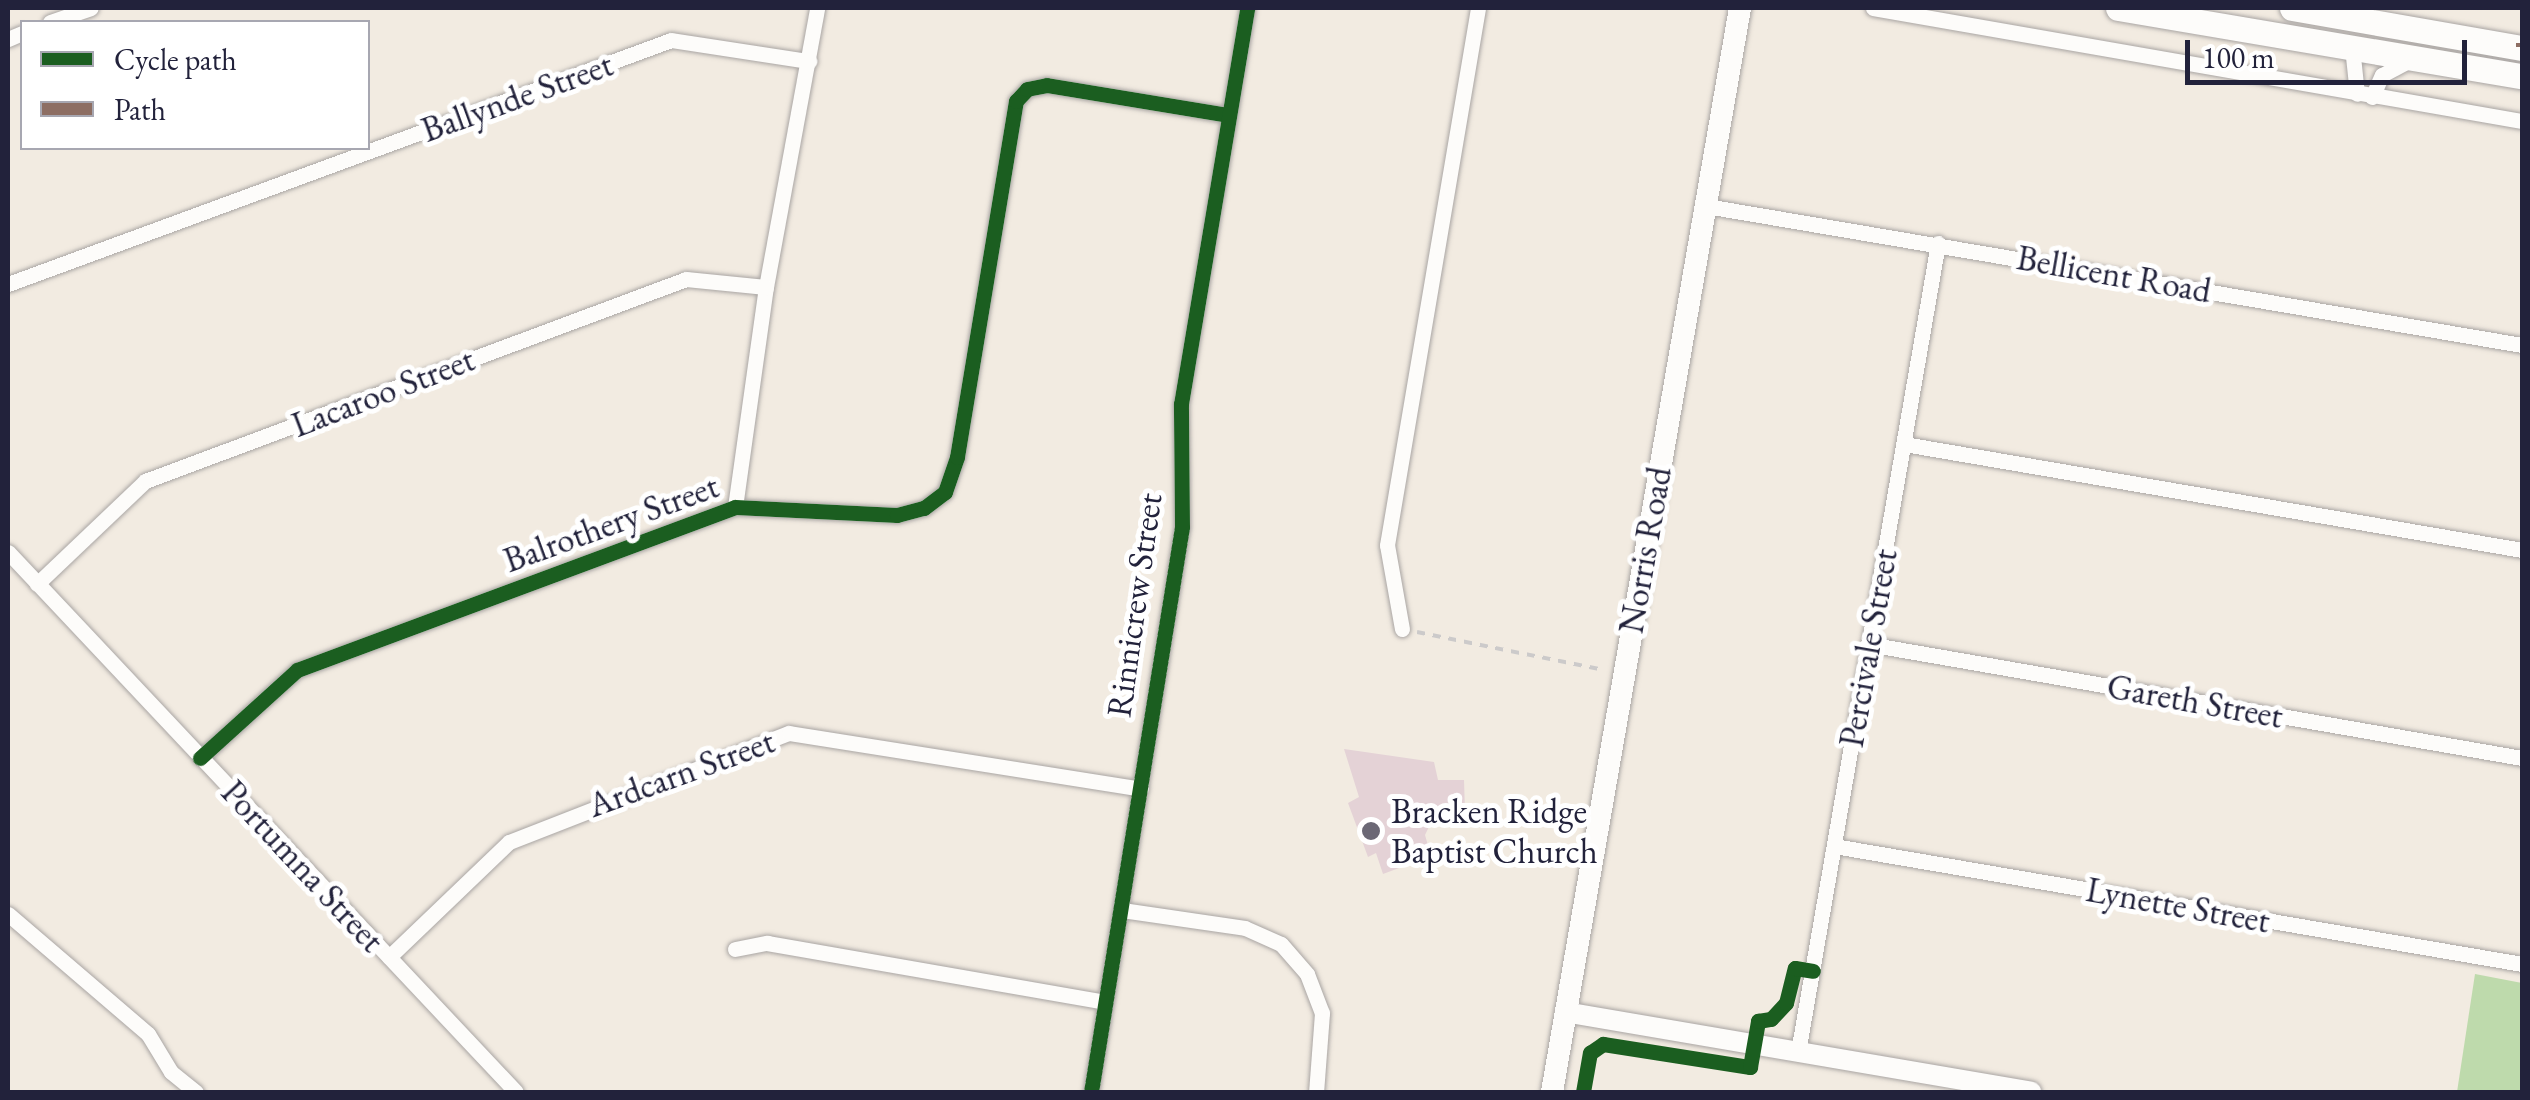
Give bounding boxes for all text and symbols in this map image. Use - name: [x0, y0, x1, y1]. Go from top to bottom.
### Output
- legend: [20, 20, 370, 150]
- scale bar: [2190, 20, 2472, 82]
- text: 100 m: [2202, 38, 2275, 77]
- text: Cycle path: [114, 40, 237, 79]
- street label: Ballynde Street: [416, 43, 618, 151]
- text: Path: [114, 90, 166, 129]
- street label: Bellicent Road: [2014, 236, 2214, 312]
- street label: Lacaroo Street: [286, 338, 480, 446]
- street label: Norris Road: [1610, 463, 1680, 637]
- street label: Balrothery Street: [498, 465, 724, 581]
- street label: Rinnicrew Street: [1097, 490, 1171, 720]
- street label: Percivale Street: [1830, 546, 1906, 750]
- street label: Gareth Street: [2104, 665, 2286, 737]
- street label: Ardcarn Street: [582, 720, 780, 826]
- street label: Portumna Street: [213, 771, 393, 961]
- place label: Bracken Ridge Baptist Church: [1391, 790, 1598, 872]
- marker: Bracken Ridge Baptist Church: [1360, 820, 1382, 842]
- street label: Lynette Street: [2083, 868, 2273, 942]

